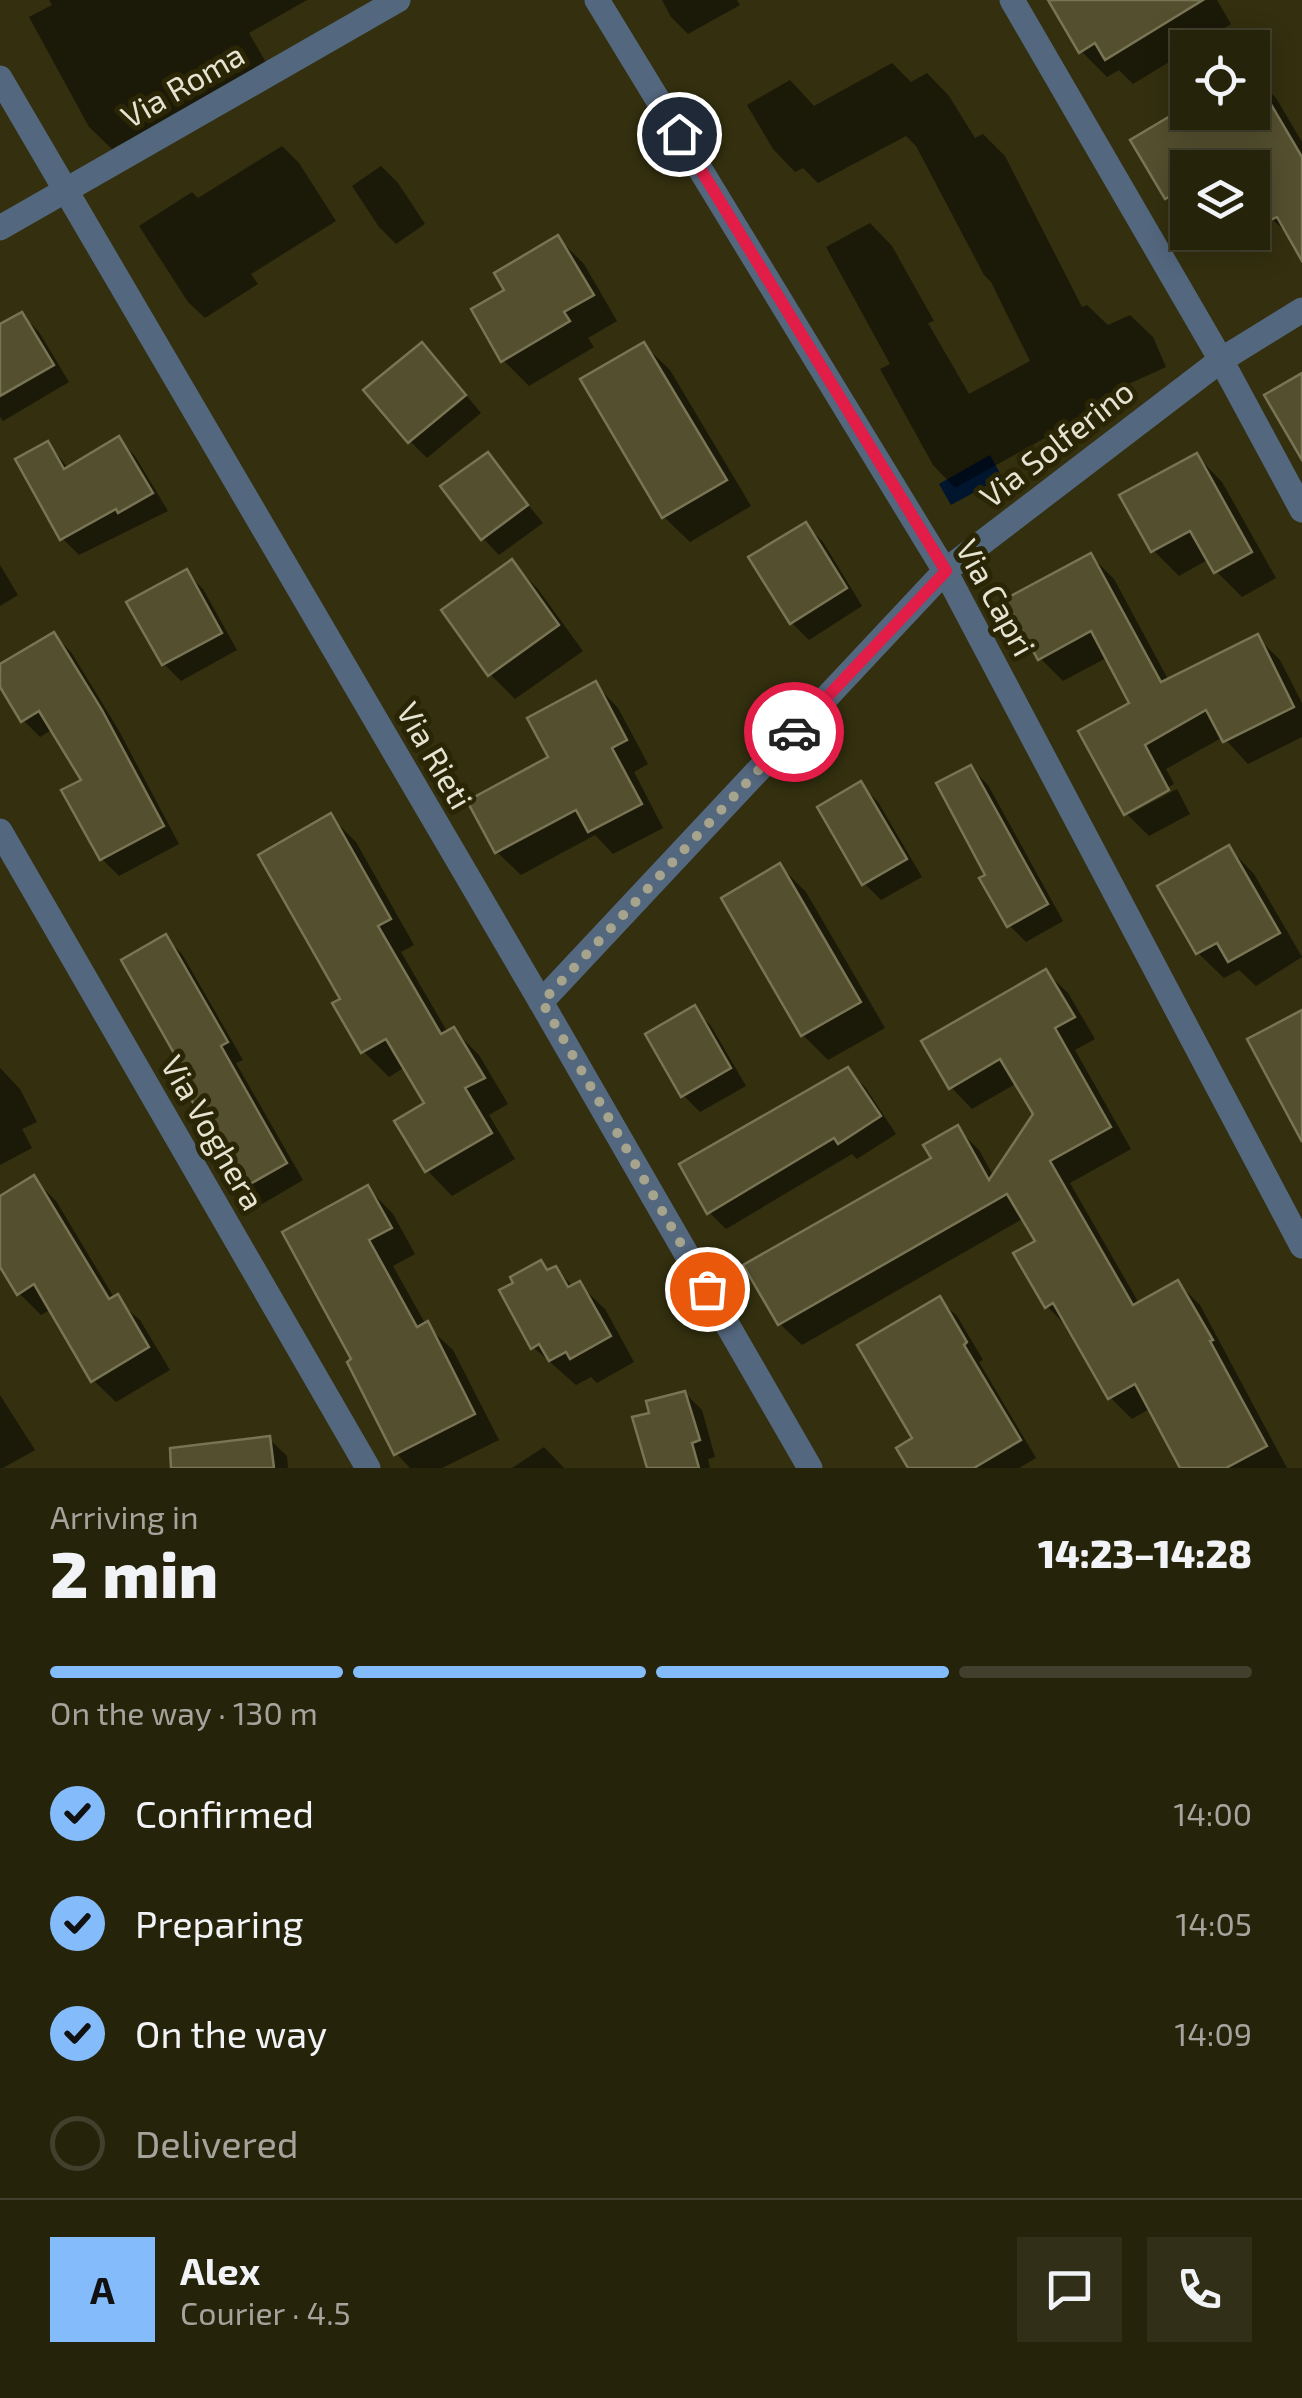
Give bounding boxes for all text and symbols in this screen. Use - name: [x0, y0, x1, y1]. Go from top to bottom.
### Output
- map controls: [1170, 30, 1270, 250]
- button: locate: [1170, 30, 1270, 130]
- street label: Via Roma: [114, 34, 250, 135]
- pin: [637, 92, 722, 177]
- icon: home: [652, 107, 707, 162]
- button: layers: [1170, 150, 1270, 250]
- street label: Via Solferino: [971, 371, 1140, 514]
- street label: Via Capri: [949, 532, 1044, 662]
- courier: [744, 682, 844, 782]
- street label: Via Rieti: [390, 695, 481, 815]
- icon: car: [767, 705, 822, 760]
- street label: Via Voghera: [154, 1048, 273, 1216]
- pin: [665, 1247, 750, 1332]
- icon: bag: [680, 1262, 735, 1317]
- text: Arriving in: [50, 1497, 199, 1535]
- text: 14:23–14:28: [1038, 1530, 1252, 1576]
- text: 2 min: [50, 1533, 218, 1611]
- text: On the way · 130 m: [50, 1693, 318, 1731]
- icon: check: [50, 1786, 105, 1841]
- text: Confirmed: [135, 1790, 314, 1836]
- text: 14:00: [1173, 1794, 1252, 1832]
- icon: check: [50, 1896, 105, 1951]
- text: Preparing: [135, 1900, 303, 1946]
- text: 14:05: [1176, 1904, 1252, 1942]
- icon: check: [50, 2006, 105, 2061]
- text: On the way: [135, 2010, 327, 2056]
- text: 14:09: [1174, 2014, 1252, 2052]
- text: Delivered: [135, 2120, 299, 2166]
- button: chat: [1017, 2237, 1122, 2342]
- button: phone: [1147, 2237, 1252, 2342]
- text: Alex: [180, 2247, 260, 2293]
- text: A: [90, 2266, 115, 2312]
- text: Courier · 4.5: [180, 2293, 351, 2331]

